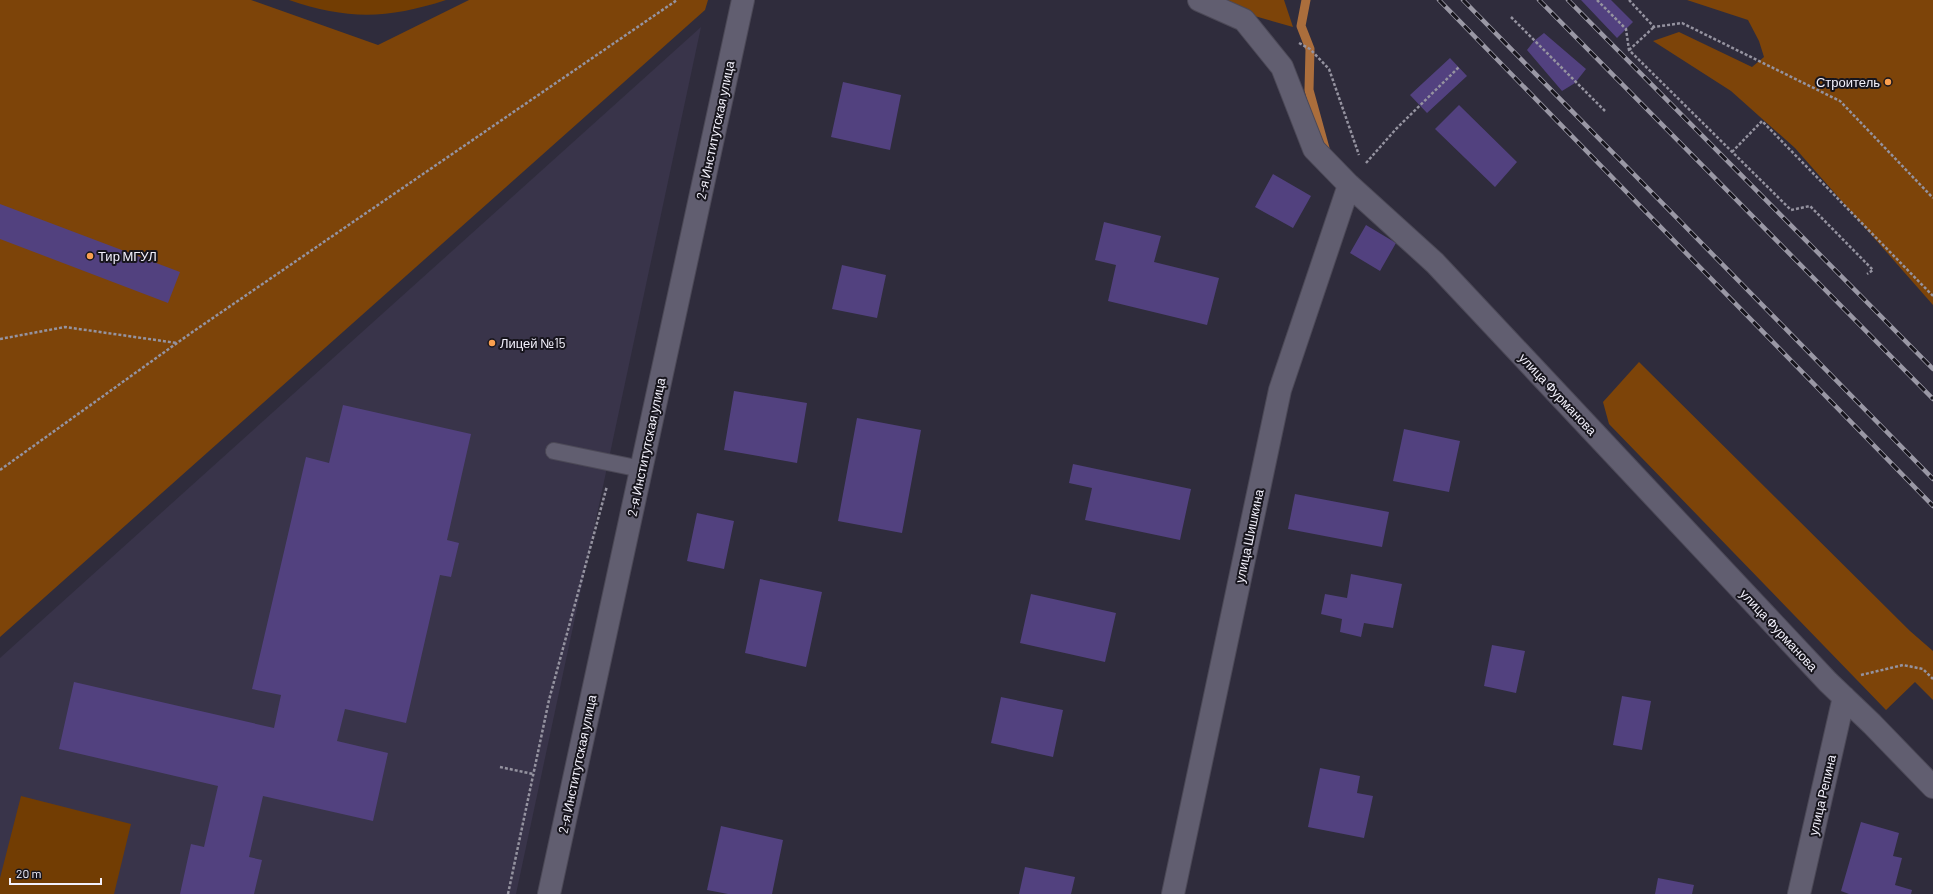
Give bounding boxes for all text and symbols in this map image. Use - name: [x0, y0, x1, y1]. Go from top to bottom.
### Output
- street label: 2-я Институтская улица: [692, 58, 738, 201]
- place label: Строитель: [1816, 74, 1880, 90]
- marker: Строитель: [1883, 77, 1893, 87]
- place label: Тир МГУЛ: [98, 248, 157, 264]
- marker: Тир МГУЛ: [85, 251, 95, 261]
- place label: Лицей №15: [500, 335, 566, 351]
- marker: Лицей №15: [487, 338, 497, 348]
- street label: улица Фурманова: [1516, 350, 1601, 439]
- street label: 2-я Институтская улица: [623, 375, 669, 518]
- street label: улица Шишкина: [1231, 487, 1267, 584]
- street label: улица Фурманова: [1737, 586, 1822, 675]
- street label: 2-я Институтская улица: [554, 692, 600, 835]
- street label: улица Репина: [1805, 752, 1839, 837]
- scale bar: [10, 860, 101, 886]
- text: 20 m: [16, 866, 42, 880]

